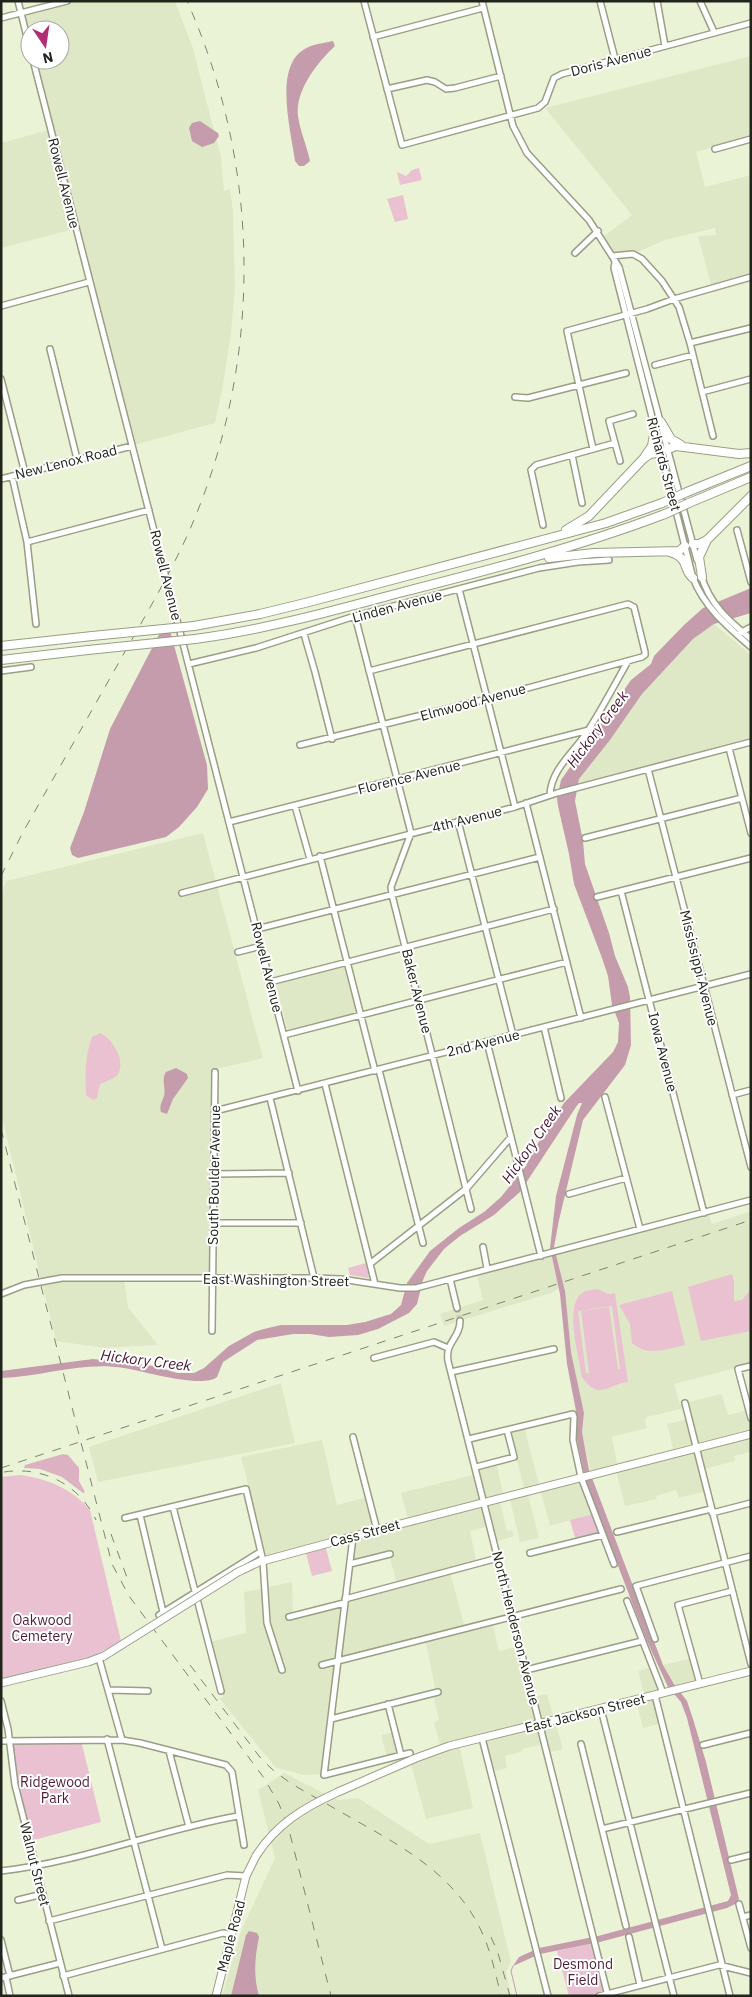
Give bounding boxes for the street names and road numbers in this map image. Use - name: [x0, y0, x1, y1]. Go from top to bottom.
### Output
- street label: Doris Avenue: [569, 42, 654, 80]
- street label: Rowell Avenue: [44, 136, 84, 230]
- street label: Richards Street: [643, 415, 685, 513]
- street label: New Lenox Road: [13, 441, 119, 483]
- street label: Rowell Avenue: [146, 528, 186, 622]
- street label: Linden Avenue: [350, 585, 444, 627]
- street label: Elmwood Avenue: [418, 679, 528, 725]
- street label: Florence Avenue: [356, 756, 462, 798]
- street label: 4th Avenue: [430, 802, 504, 836]
- street label: Mississippi Avenue: [676, 908, 722, 1028]
- street label: Rowell Avenue: [247, 920, 287, 1014]
- street label: Baker Avenue: [398, 947, 436, 1036]
- street label: Iowa Avenue: [644, 1010, 682, 1094]
- street label: 2nd Avenue: [445, 1025, 522, 1061]
- street label: South Boulder Avenue: [204, 1105, 224, 1245]
- street label: East Washington Street: [203, 1270, 349, 1290]
- street label: Cass Street: [328, 1515, 402, 1551]
- street label: North Henderson Avenue: [488, 1549, 544, 1707]
- street label: East Jackson Street: [523, 1689, 647, 1737]
- street label: Walnut Street: [16, 1820, 54, 1908]
- street label: Maple Road: [213, 1898, 249, 1974]

